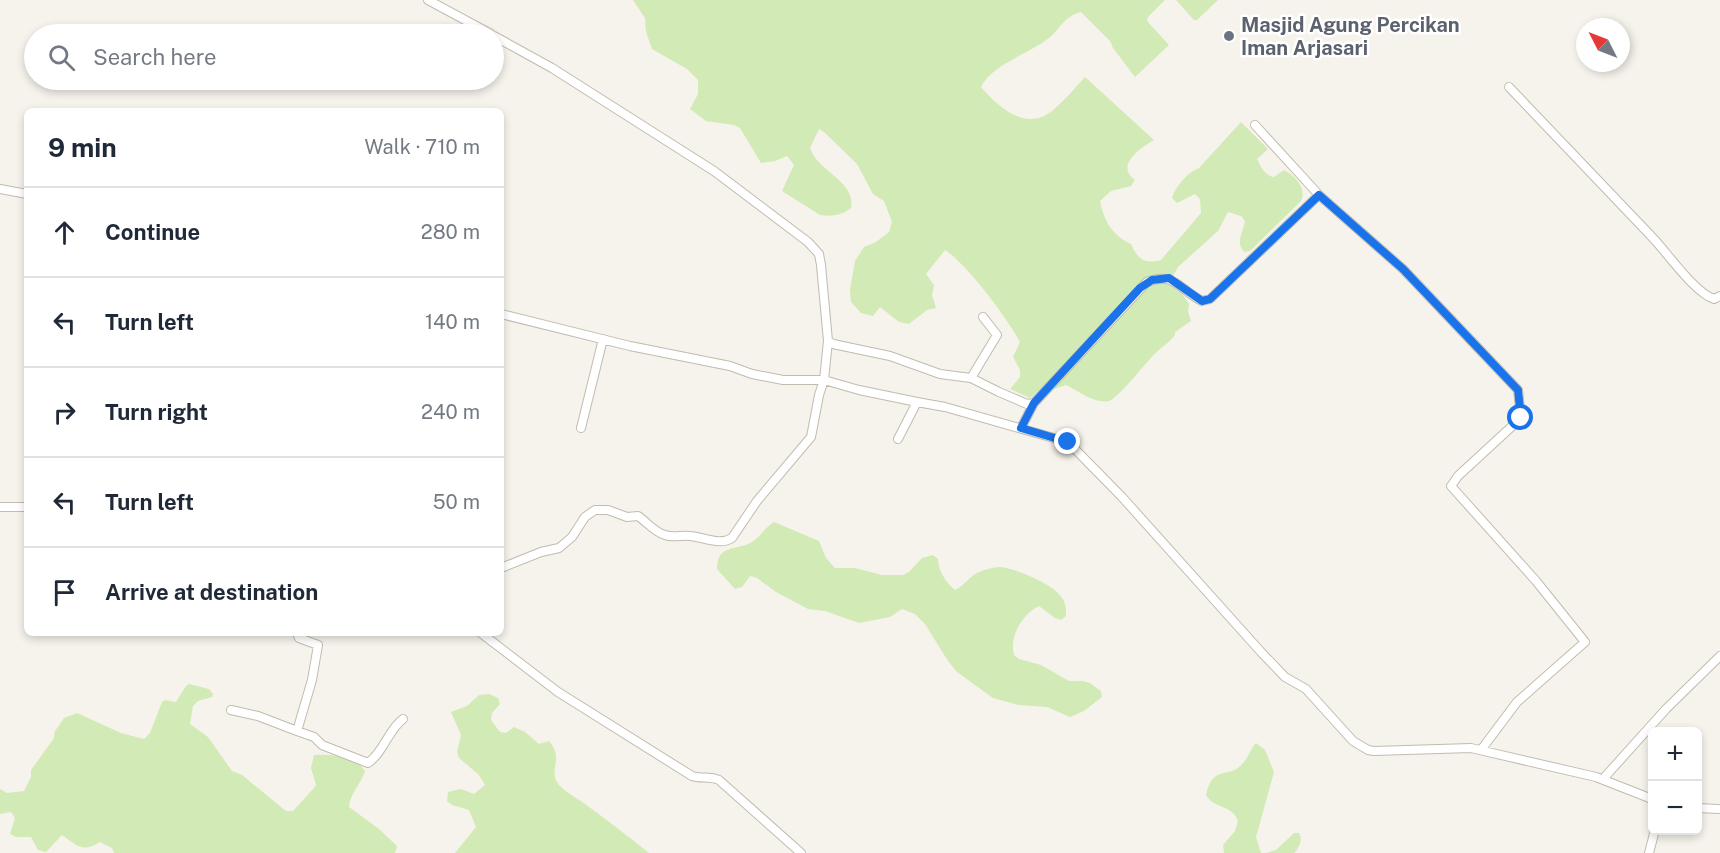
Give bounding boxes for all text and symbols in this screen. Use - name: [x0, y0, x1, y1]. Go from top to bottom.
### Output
- place label: Masjid Agung Percikan Iman Arjasari: [1241, 13, 1460, 60]
- north arrow: [1576, 18, 1630, 72]
- search box: [24, 24, 504, 90]
- marker: Masjid Agung Percikan Iman Arjasari: [1222, 29, 1236, 43]
- icon: search: [45, 41, 78, 74]
- text: Search here: [93, 44, 217, 70]
- text: 9 min: [48, 132, 117, 163]
- text: Walk · 710 m: [364, 135, 480, 159]
- icon: ahead: [48, 216, 81, 249]
- text: Continue: [105, 219, 200, 245]
- text: 280 m: [421, 220, 480, 244]
- icon: left: [48, 306, 81, 339]
- text: Turn left: [105, 309, 194, 335]
- text: 140 m: [425, 310, 480, 334]
- icon: right: [48, 396, 81, 429]
- text: Turn right: [105, 399, 208, 425]
- text: 240 m: [421, 400, 480, 424]
- route start: [1507, 404, 1533, 430]
- route end: [1054, 428, 1080, 454]
- icon: left: [48, 486, 81, 519]
- text: Turn left: [105, 489, 194, 515]
- text: 50 m: [433, 490, 480, 514]
- icon: arrive: [48, 576, 81, 609]
- text: Arrive at destination: [105, 579, 318, 605]
- map controls: [1648, 727, 1702, 835]
- button: +: [1648, 727, 1702, 781]
- button: −: [1648, 781, 1702, 835]

